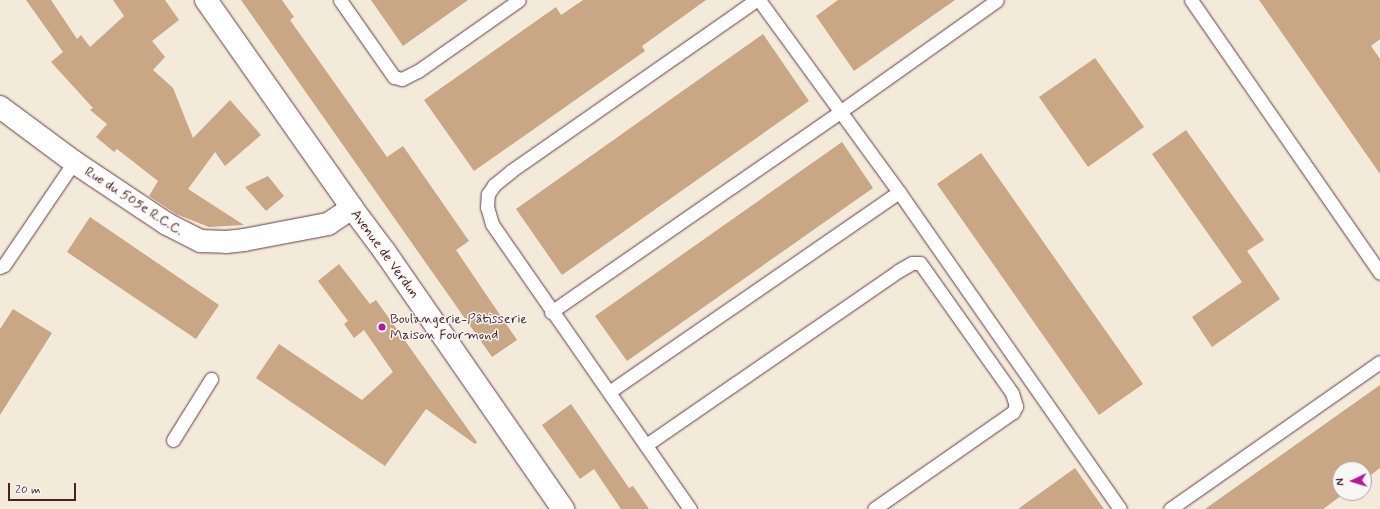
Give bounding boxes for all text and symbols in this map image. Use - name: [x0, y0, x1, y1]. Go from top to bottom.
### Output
- street label: Rue du 505e R.C.C.: [82, 163, 186, 239]
- street label: Avenue de Verdun: [347, 207, 423, 301]
- place label: Boulangerie-Pâtisserie Maison Fourmond: [390, 311, 527, 344]
- marker: Boulangerie-Pâtisserie Maison Fourmond: [377, 322, 387, 332]
- north arrow: [1332, 461, 1372, 501]
- scale bar: [10, 475, 78, 501]
- text: N: [1334, 478, 1348, 486]
- text: 20 m: [15, 482, 41, 498]

